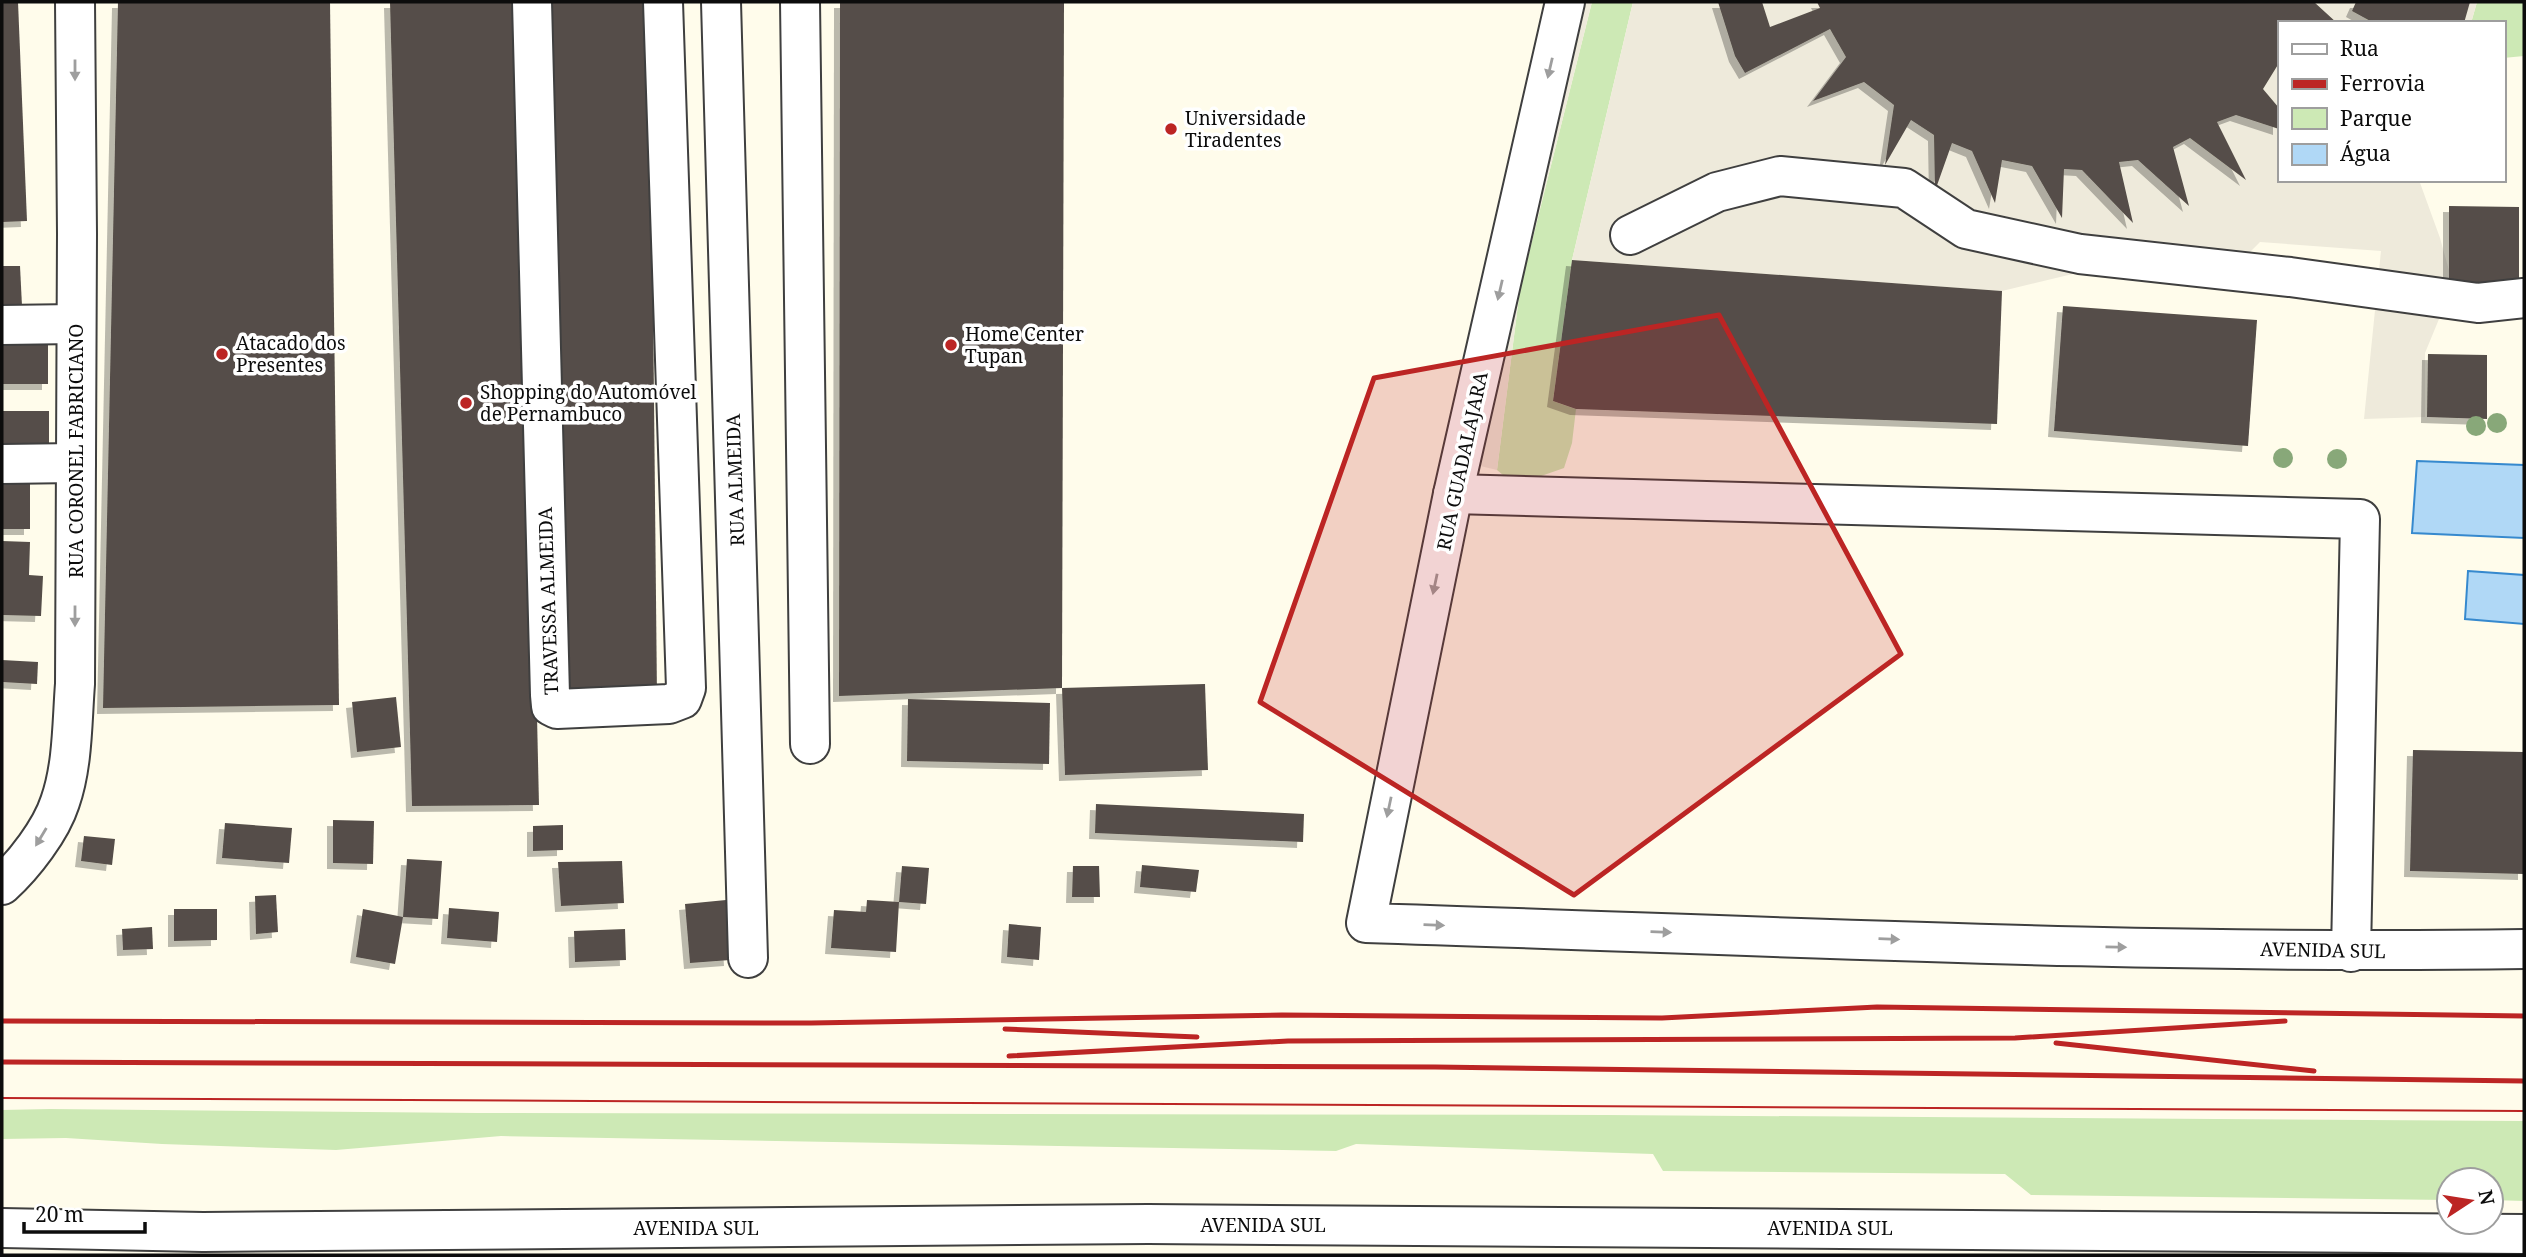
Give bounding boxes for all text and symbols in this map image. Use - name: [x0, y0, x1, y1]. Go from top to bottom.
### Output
- legend: [2278, 21, 2505, 182]
- text: Rua: [2340, 34, 2379, 62]
- one-way arrow: [1544, 57, 1555, 79]
- one-way arrow: [70, 59, 81, 81]
- text: Ferrovia: [2340, 69, 2425, 97]
- text: Parque: [2340, 104, 2412, 132]
- place label: Universidade Tiradentes: [1185, 105, 1306, 153]
- marker: Universidade Tiradentes: [1163, 121, 1179, 137]
- text: Água: [2340, 139, 2391, 167]
- one-way arrow: [1494, 279, 1505, 301]
- place label: Home Center Tupan: [965, 321, 1084, 369]
- street label: RUA CORONEL FABRICIANO: [63, 324, 89, 578]
- place label: Atacado dos Presentes: [236, 330, 346, 378]
- marker: Home Center Tupan: [943, 337, 959, 353]
- marker: Atacado dos Presentes: [214, 346, 230, 362]
- street label: RUA GUADALAJARA: [1430, 369, 1494, 553]
- place label: Shopping do Automóvel de Pernambuco: [480, 379, 697, 427]
- marker: Shopping do Automóvel de Pernambuco: [458, 395, 474, 411]
- street label: RUA ALMEIDA: [720, 413, 750, 547]
- street label: TRAVESSA ALMEIDA: [532, 506, 564, 695]
- one-way arrow: [1429, 573, 1440, 595]
- one-way arrow: [69, 605, 81, 627]
- one-way arrow: [1384, 796, 1395, 818]
- one-way arrow: [34, 828, 47, 847]
- one-way arrow: [1423, 919, 1445, 930]
- one-way arrow: [1651, 926, 1673, 938]
- one-way arrow: [1878, 934, 1900, 945]
- street label: AVENIDA SUL: [2260, 936, 2386, 964]
- one-way arrow: [2105, 941, 2127, 952]
- north arrow: [2435, 1166, 2505, 1236]
- text: N: [2472, 1187, 2501, 1208]
- scale bar: [24, 1190, 145, 1234]
- text: 20 m: [35, 1200, 84, 1228]
- street label: AVENIDA SUL: [1200, 1212, 1326, 1238]
- street label: AVENIDA SUL: [633, 1215, 759, 1241]
- street label: AVENIDA SUL: [1767, 1215, 1893, 1241]

